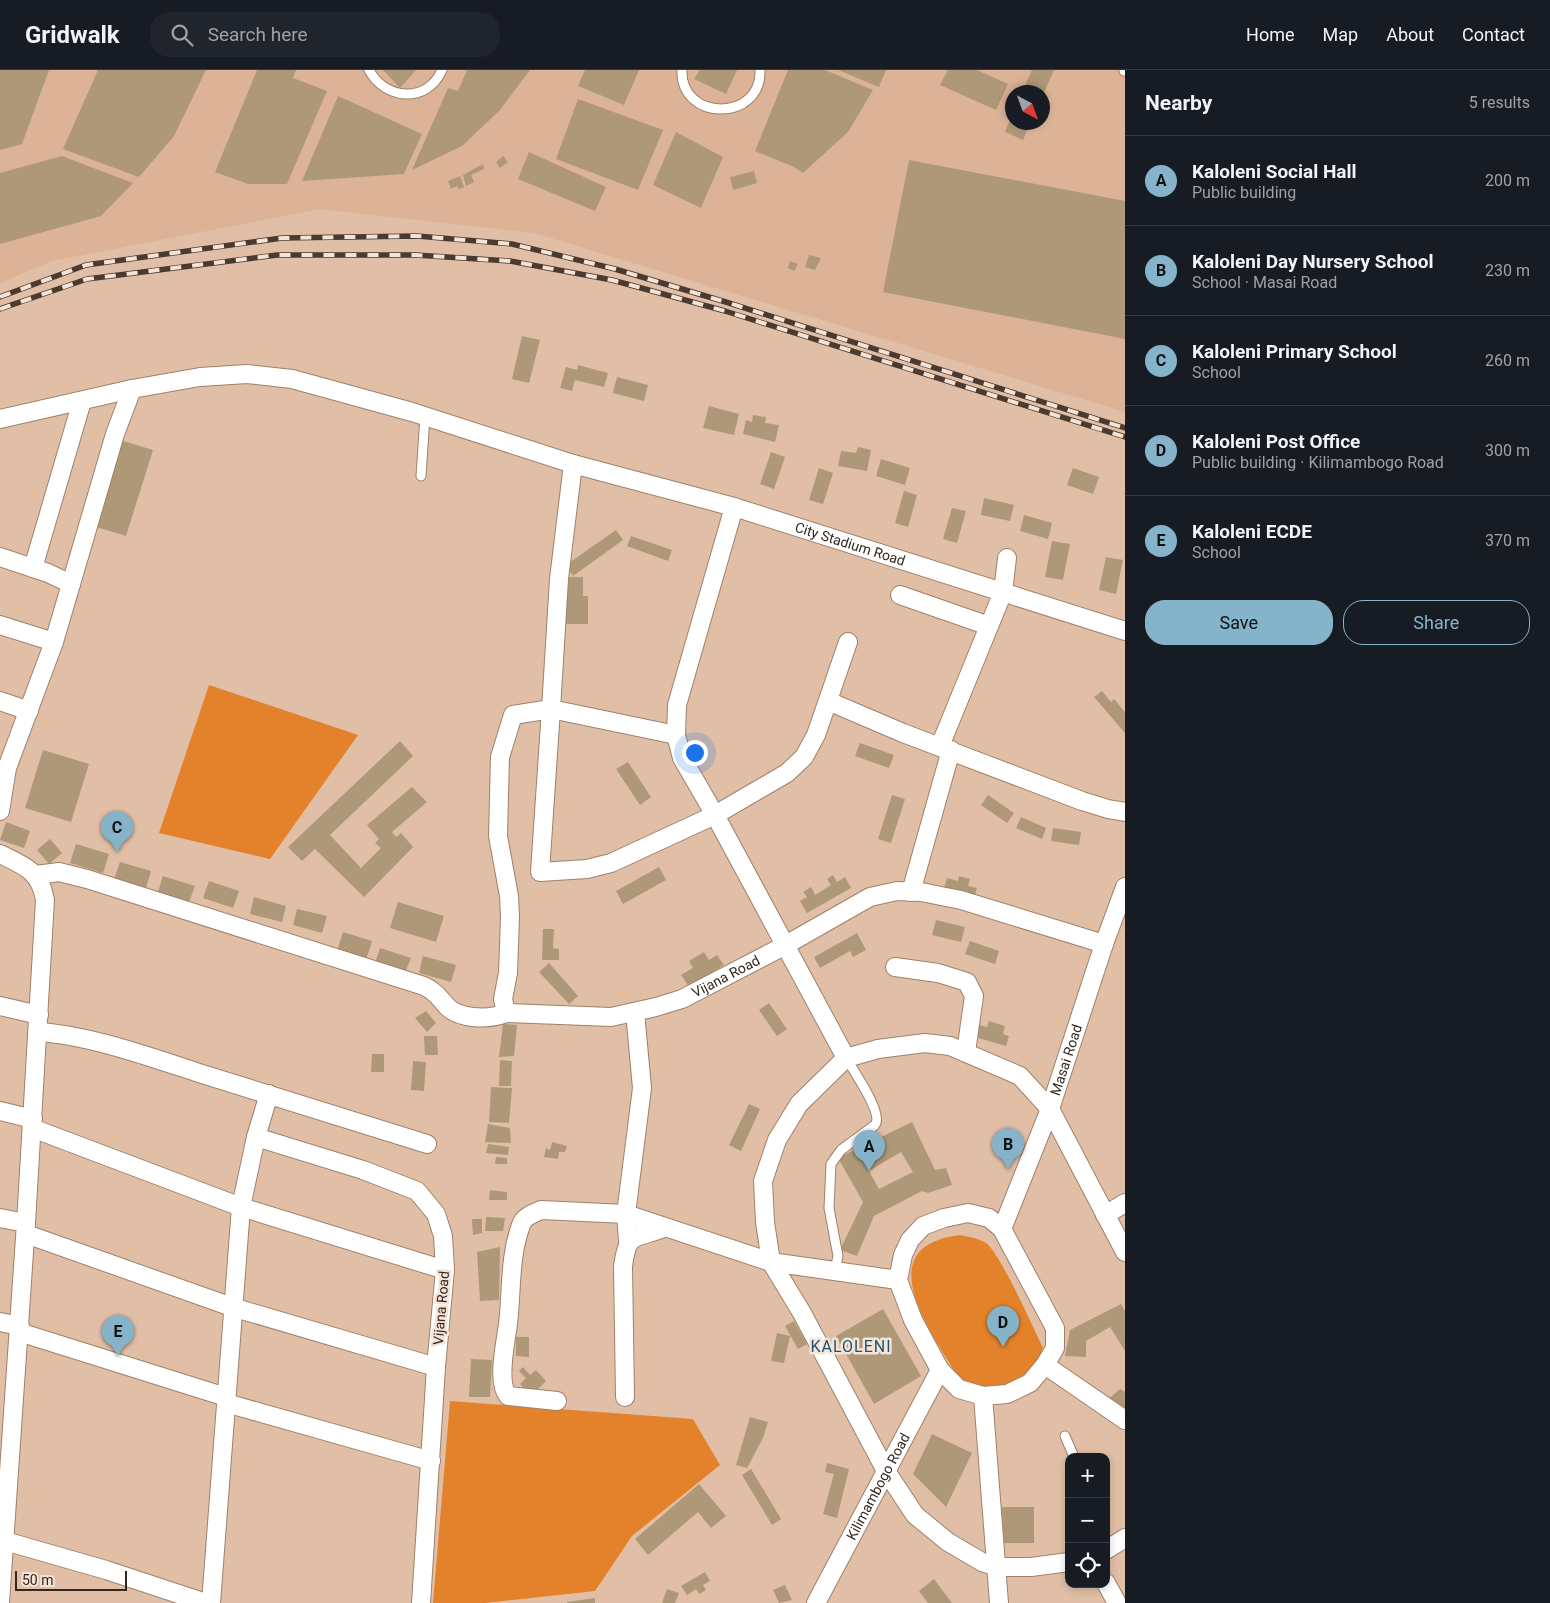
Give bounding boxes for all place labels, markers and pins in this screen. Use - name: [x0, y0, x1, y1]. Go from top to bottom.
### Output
- pin: C: [101, 811, 133, 852]
- pin: B: [992, 1128, 1024, 1169]
- pin: A: [853, 1130, 885, 1171]
- pin: D: [987, 1306, 1019, 1347]
- pin: E: [102, 1315, 134, 1356]

